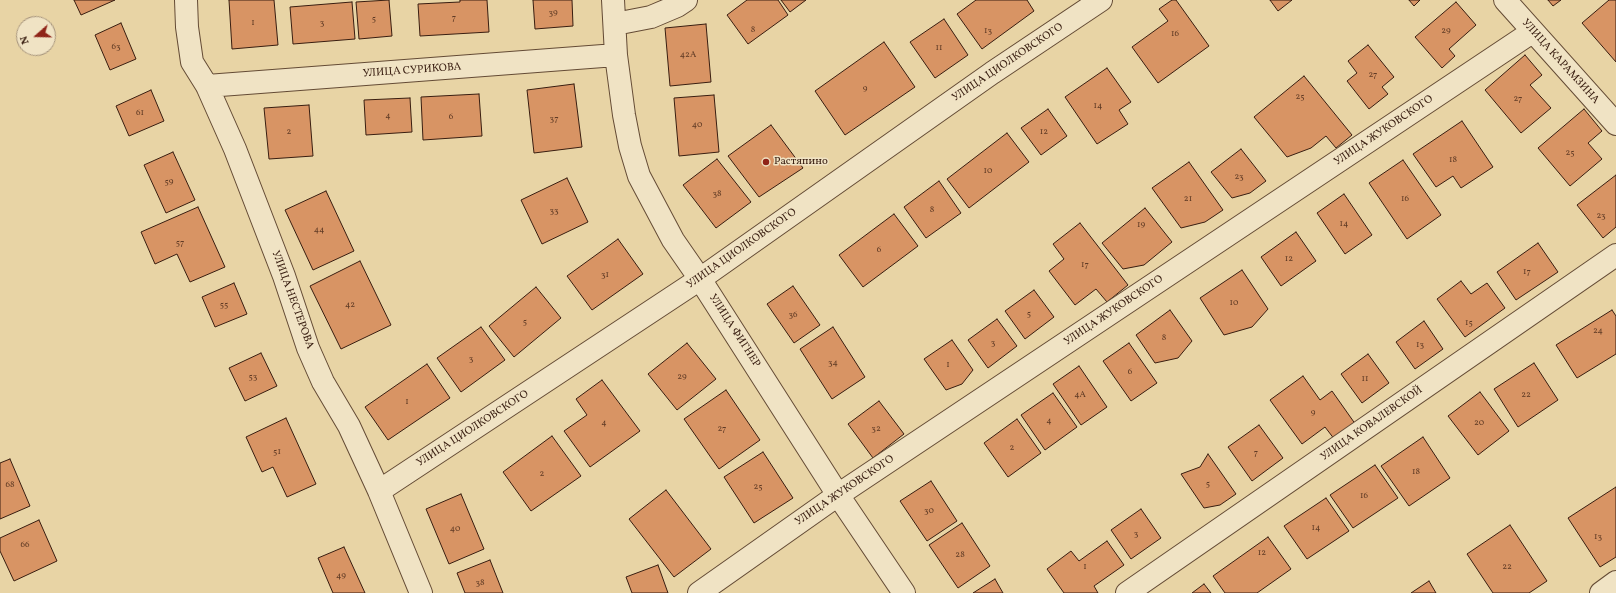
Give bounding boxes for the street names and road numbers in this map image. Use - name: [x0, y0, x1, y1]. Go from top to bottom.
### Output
- street label: УЛИЦА КАРАМЗИНА: [1518, 17, 1602, 107]
- street label: УЛИЦА ЦИОЛКОВСКОГО: [950, 21, 1066, 105]
- street label: УЛИЦА СУРИКОВА: [362, 61, 462, 81]
- street label: УЛИЦА ЖУКОВСКОГО: [1332, 93, 1436, 169]
- street label: УЛИЦА ЦИОЛКОВСКОГО: [685, 206, 799, 292]
- street label: УЛИЦА НЕСТЕРОВА: [268, 249, 316, 351]
- street label: УЛИЦА ЖУКОВСКОГО: [1062, 273, 1166, 349]
- street label: УЛИЦА ФИГНЕР: [705, 292, 763, 370]
- street label: УЛИЦА КОВАЛЕВСКОЙ: [1319, 384, 1425, 464]
- street label: УЛИЦА ЦИОЛКОВСКОГО: [415, 388, 531, 470]
- street label: УЛИЦА ЖУКОВСКОГО: [793, 453, 897, 529]

